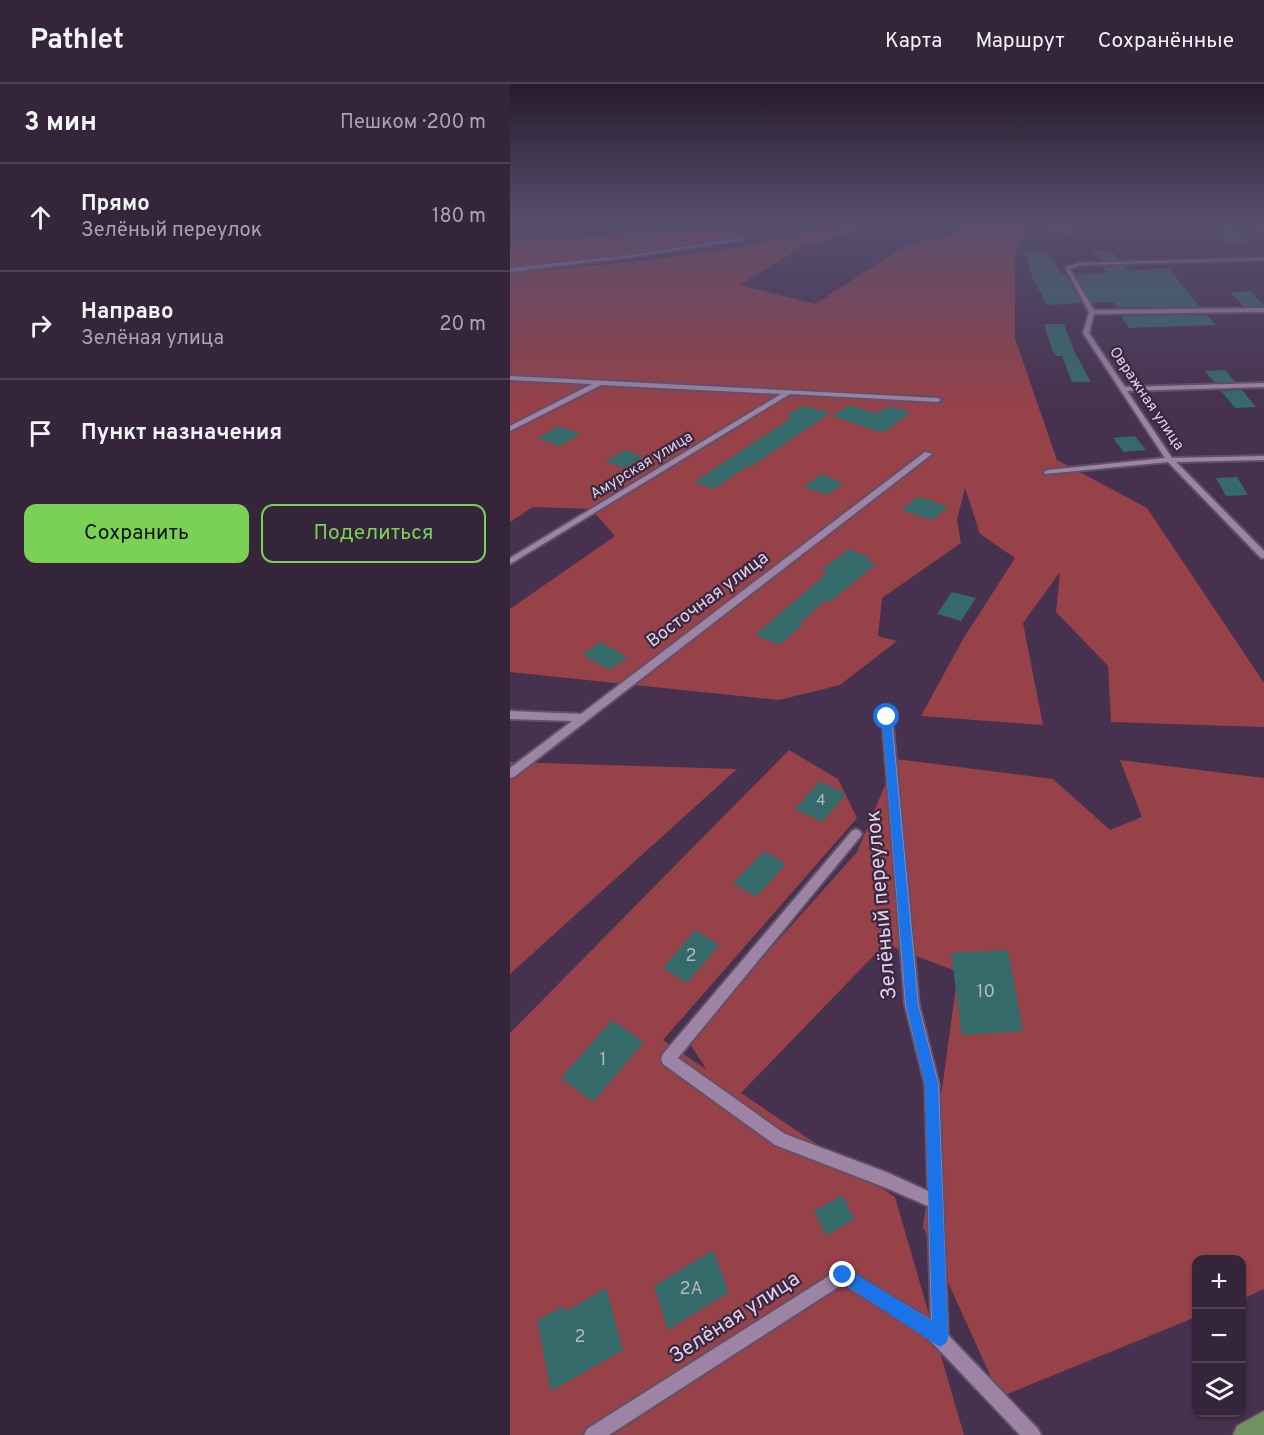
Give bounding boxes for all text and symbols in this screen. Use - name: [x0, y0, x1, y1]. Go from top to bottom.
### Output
- text: Pathlet: [30, 23, 124, 59]
- text: Карта: [885, 28, 942, 55]
- text: Маршрут: [975, 28, 1065, 55]
- text: Сохранённые: [1098, 28, 1234, 55]
- text: 3 мин: [24, 107, 97, 140]
- text: Пешком · 200 m: [340, 110, 486, 136]
- text: Прямо: [81, 191, 150, 218]
- icon: ahead: [24, 201, 57, 234]
- text: 180 m: [432, 204, 486, 230]
- text: Зелёный переулок: [81, 218, 262, 244]
- text: Направо: [81, 299, 173, 326]
- icon: right: [24, 309, 57, 342]
- text: 20 m: [439, 312, 486, 338]
- text: Зелёная улица: [81, 326, 224, 352]
- street label: Овражная улица: [1104, 344, 1188, 454]
- icon: arrive: [24, 417, 57, 450]
- text: Пункт назначения: [81, 420, 282, 447]
- street label: Амурская улица: [587, 428, 697, 504]
- button: Сохранить: [24, 504, 249, 563]
- button: Поделиться: [261, 504, 486, 563]
- street label: Восточная улица: [643, 547, 773, 653]
- route start: [873, 703, 899, 729]
- house number: 4: [816, 792, 826, 811]
- street label: Зелёный переулок: [860, 809, 904, 1001]
- house number: 2: [685, 945, 697, 968]
- house number: 10: [977, 981, 995, 1004]
- house number: 1: [600, 1049, 606, 1072]
- map controls: [1192, 1255, 1246, 1417]
- button: +: [1192, 1255, 1246, 1309]
- route end: [829, 1261, 855, 1287]
- street label: Зелёная улица: [665, 1266, 805, 1370]
- house number: 2А: [679, 1278, 703, 1301]
- button: −: [1192, 1309, 1246, 1363]
- house number: 2: [574, 1326, 586, 1349]
- button: layers: [1192, 1363, 1246, 1417]

